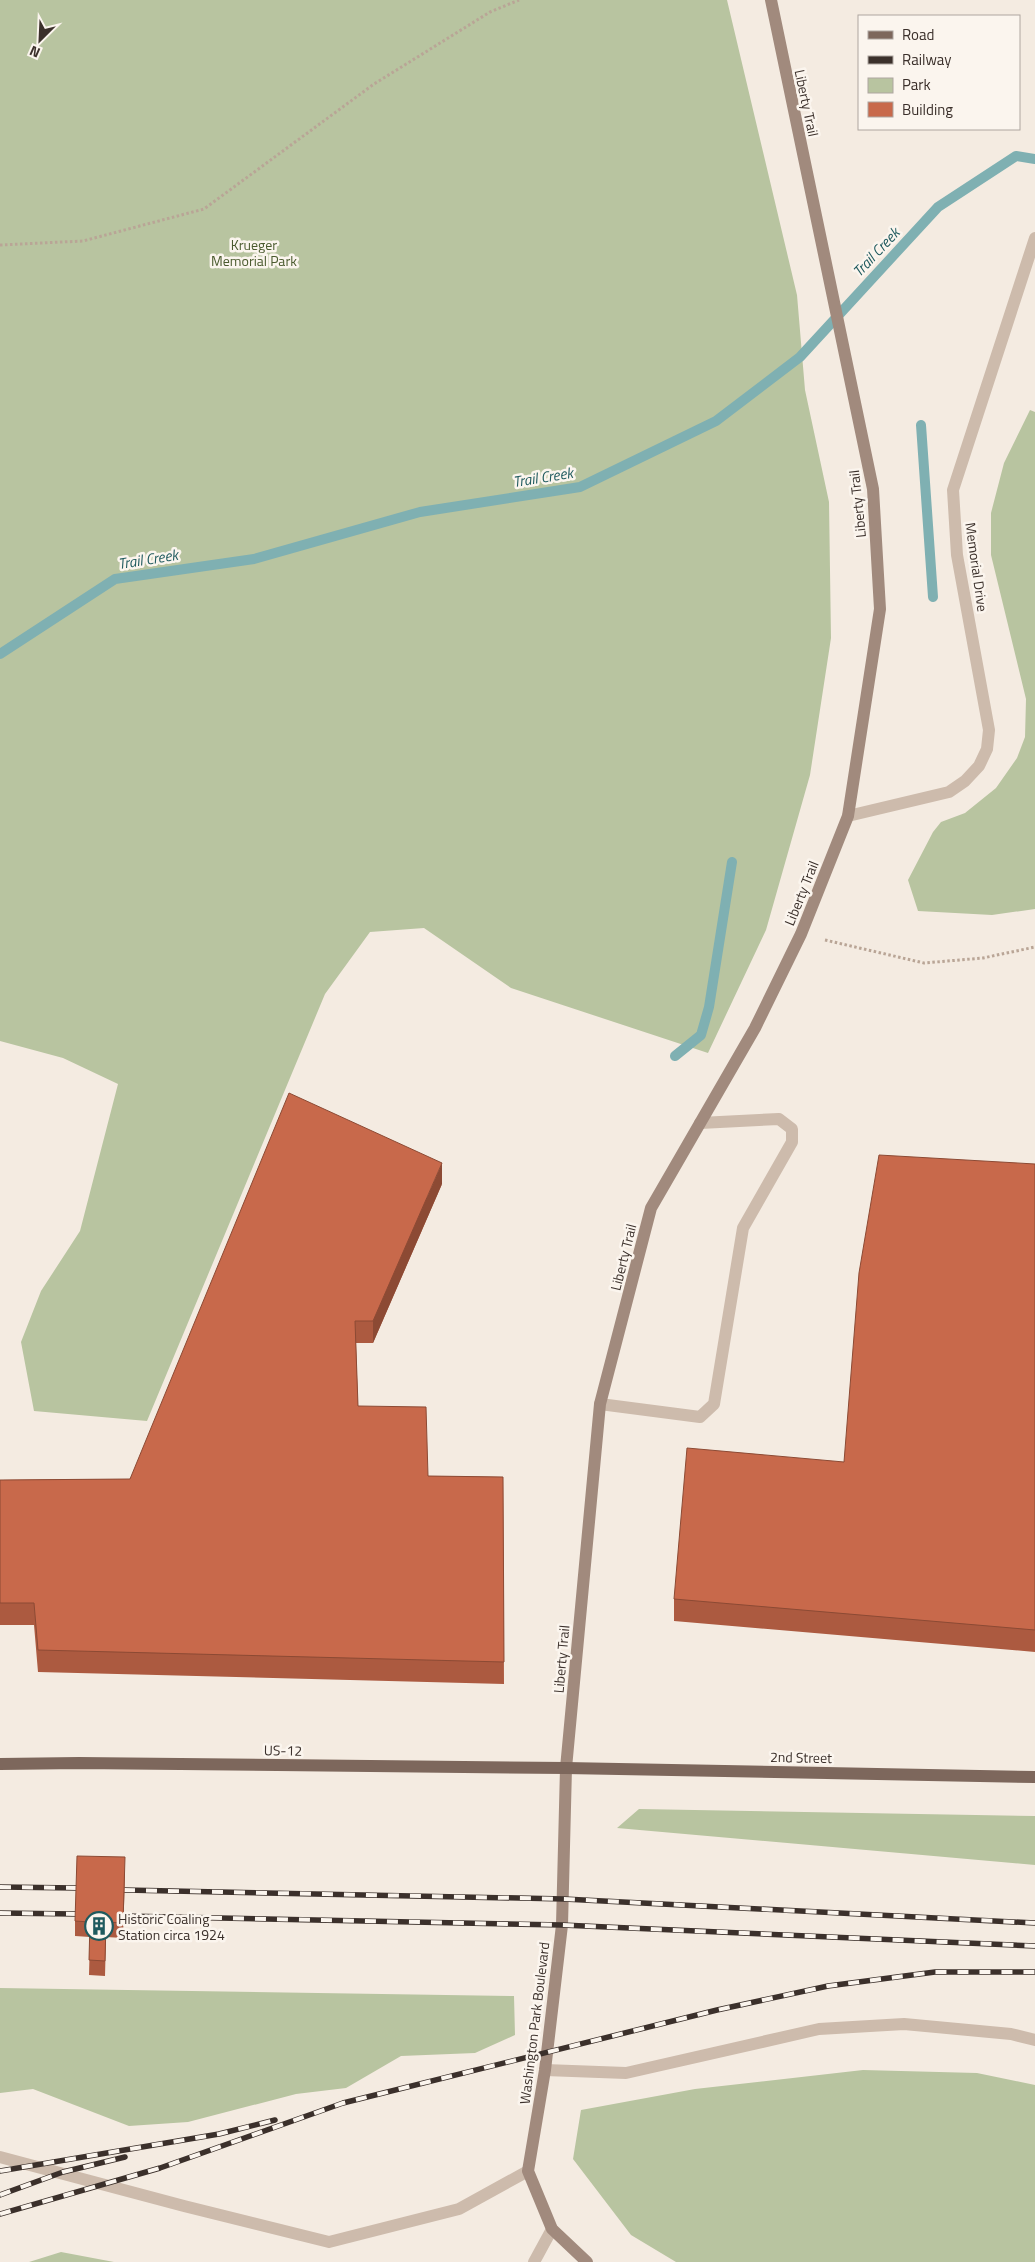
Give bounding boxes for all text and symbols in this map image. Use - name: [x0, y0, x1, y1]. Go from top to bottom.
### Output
- north arrow: [15, 15, 65, 65]
- legend: [858, 15, 1020, 130]
- text: Road: [902, 23, 934, 46]
- text: N: [26, 41, 43, 64]
- text: Railway: [902, 48, 952, 71]
- street label: Liberty Trail: [790, 67, 824, 139]
- text: Park: [902, 73, 931, 96]
- text: Building: [902, 98, 953, 121]
- water label: Trail Creek: [847, 220, 907, 282]
- park label: Krueger Memorial Park: [211, 234, 297, 271]
- water label: Trail Creek: [511, 461, 577, 493]
- street label: Liberty Trail: [843, 469, 871, 539]
- street label: Memorial Drive: [960, 521, 994, 613]
- water label: Trail Creek: [116, 543, 182, 575]
- street label: Liberty Trail: [779, 857, 823, 929]
- street label: Liberty Trail: [605, 1221, 641, 1293]
- street label: Liberty Trail: [548, 1624, 574, 1694]
- street label: US-12: [264, 1739, 302, 1761]
- street label: 2nd Street: [770, 1746, 832, 1768]
- place label: Historic Coaling Station circa 1924: [118, 1908, 225, 1945]
- building icon: Historic Coaling Station circa 1924: [84, 1911, 114, 1941]
- street label: Washington Park Boulevard: [514, 1941, 554, 2105]

